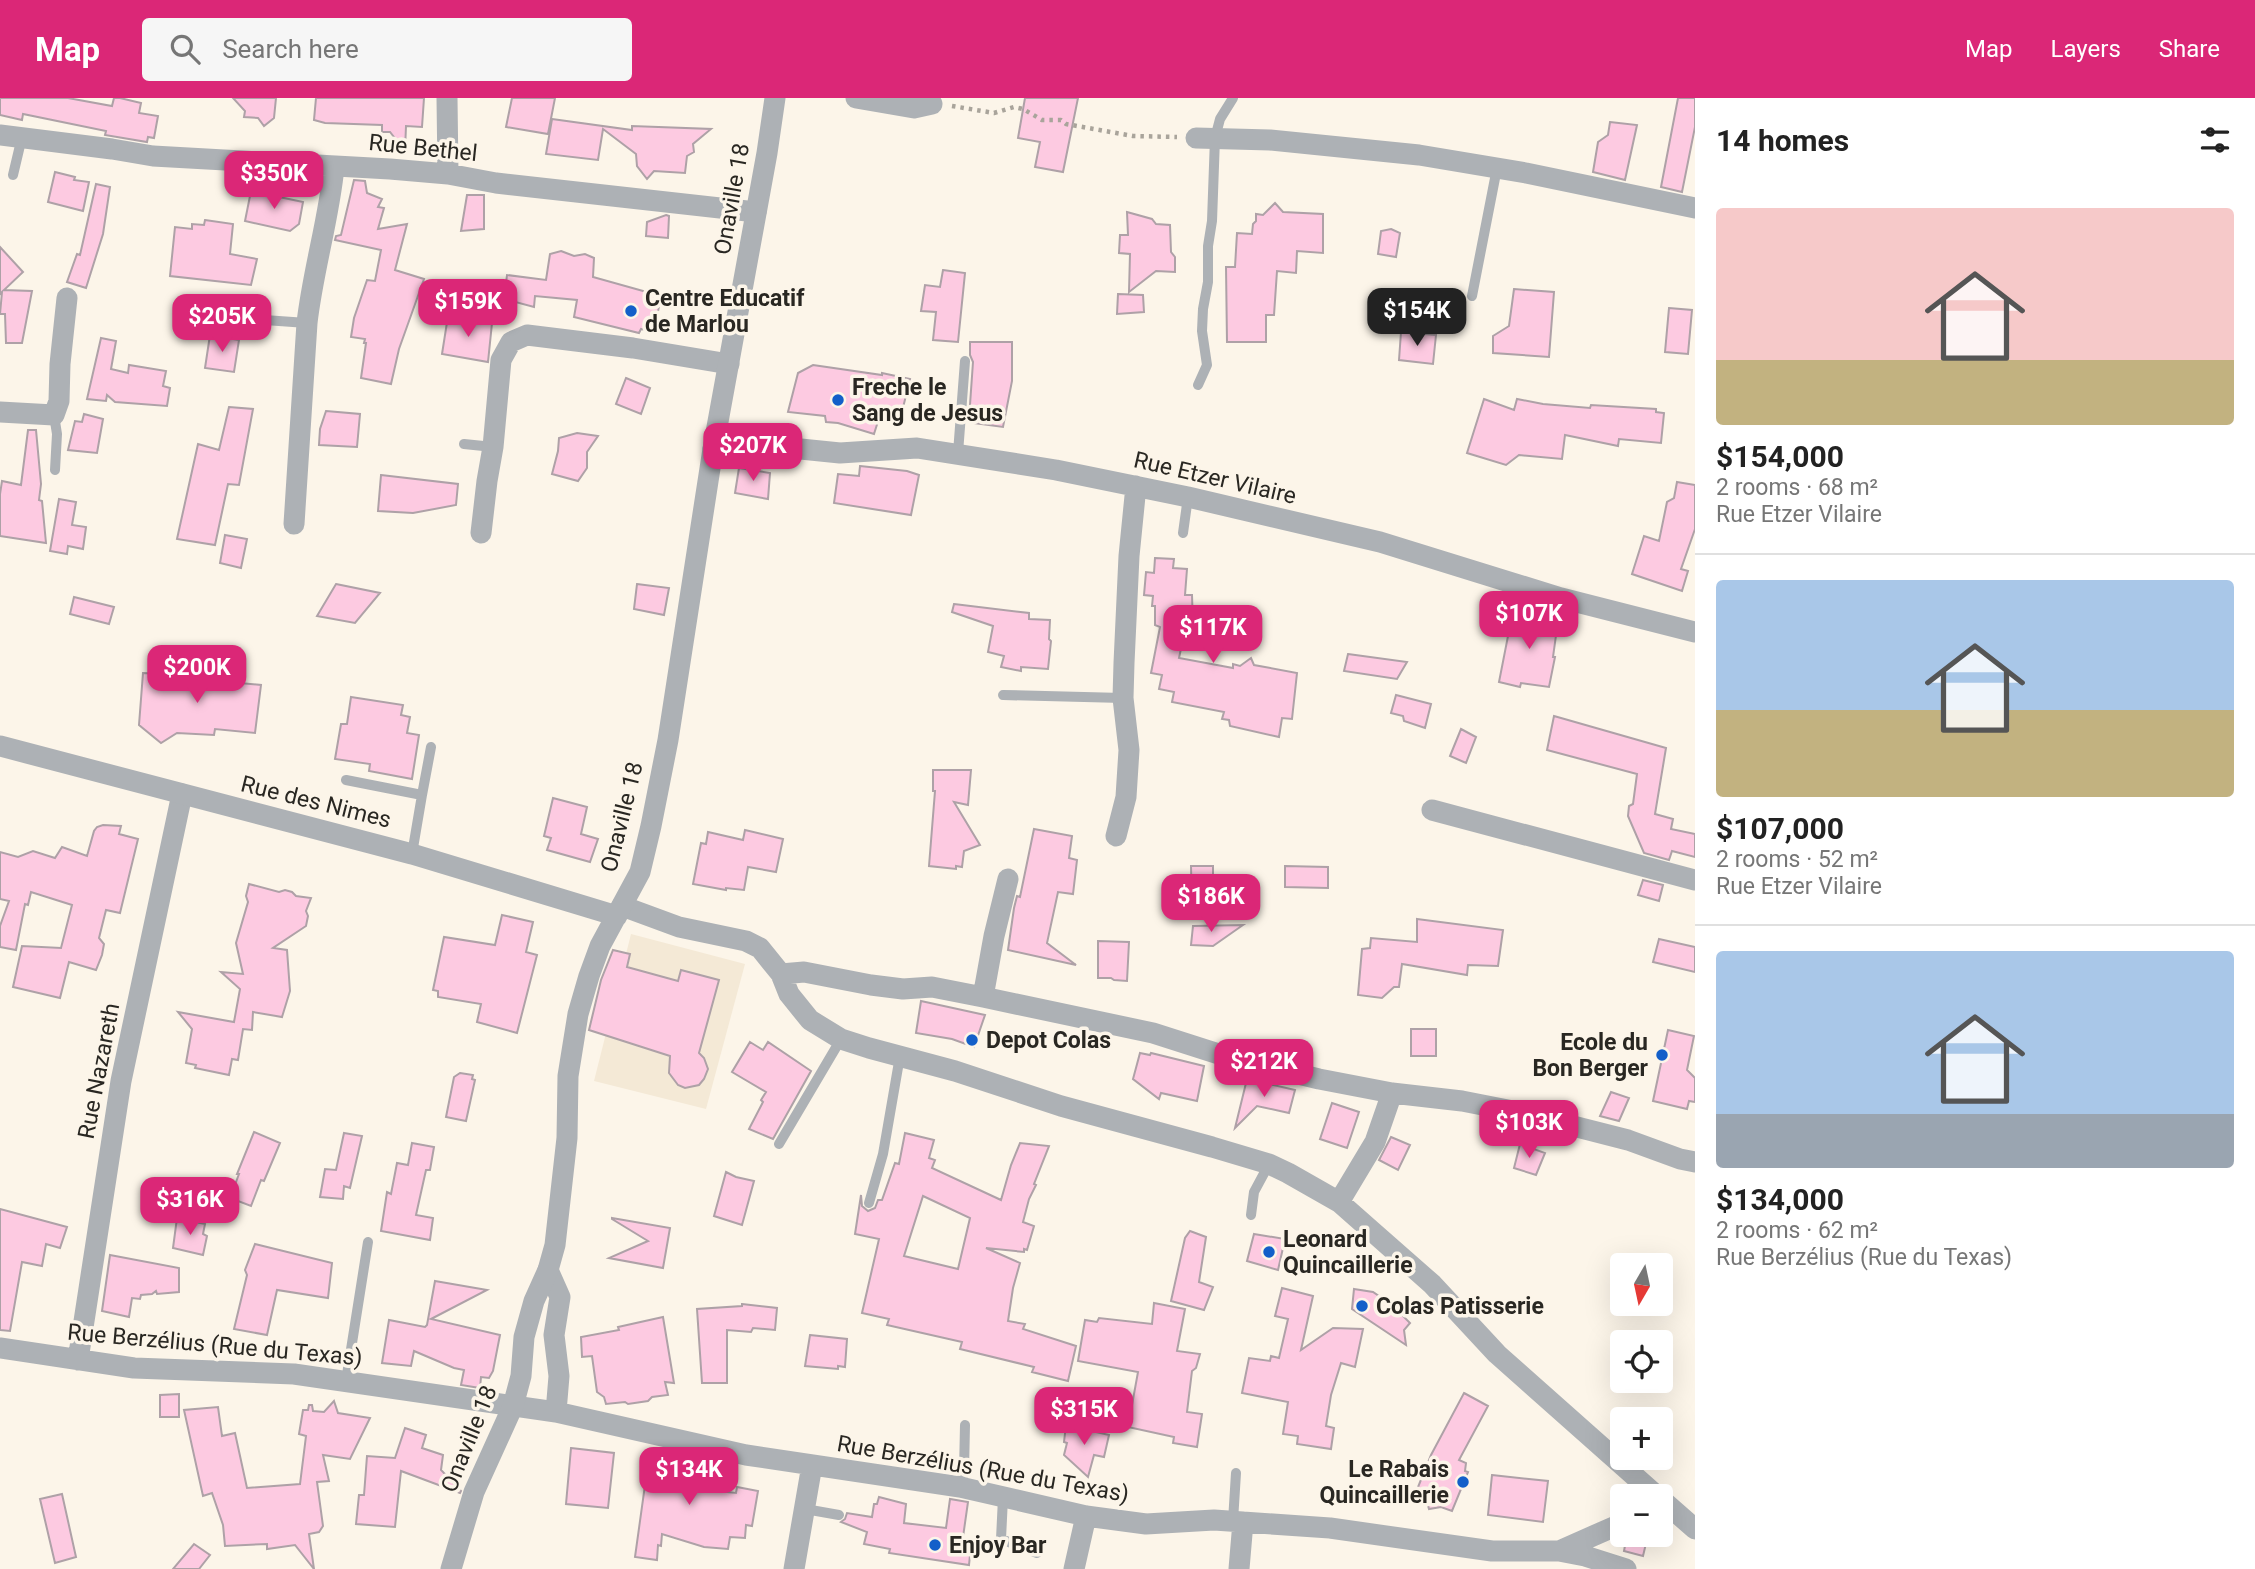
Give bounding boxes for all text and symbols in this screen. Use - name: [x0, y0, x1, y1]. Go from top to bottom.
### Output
- search box: [142, 18, 632, 81]
- text: Map: [35, 30, 100, 69]
- icon: search: [166, 30, 204, 68]
- text: Search here: [222, 34, 359, 64]
- text: Map: [1965, 35, 2013, 63]
- text: Layers: [2051, 35, 2121, 63]
- text: Share: [2159, 35, 2220, 63]
- icon: filters: [2196, 121, 2234, 159]
- text: 14 homes: [1716, 123, 1849, 158]
- street label: Rue Bethel: [367, 129, 479, 167]
- street label: Onaville 18: [709, 141, 755, 257]
- pin: $350K: [225, 152, 323, 211]
- text: $350K: [240, 160, 308, 187]
- icon: home: [1912, 253, 2038, 379]
- pin: $159K: [419, 280, 517, 339]
- place label: Centre Educatif de Marlou: [645, 285, 805, 338]
- text: $159K: [434, 288, 502, 315]
- pin: $154K: [1368, 288, 1466, 348]
- pin: $205K: [173, 294, 271, 354]
- text: $154K: [1383, 297, 1451, 324]
- text: $205K: [188, 303, 256, 330]
- marker: Centre Educatif de Marlou: [623, 303, 639, 319]
- place label: Freche le Sang de Jesus: [852, 374, 1003, 427]
- marker: Freche le Sang de Jesus: [830, 392, 846, 408]
- pin: $207K: [704, 424, 802, 483]
- text: $207K: [719, 432, 787, 459]
- text: $154,000: [1716, 439, 1844, 474]
- street label: Rue Etzer Vilaire: [1131, 446, 1299, 510]
- text: 2 rooms · 68 m²: [1716, 474, 1878, 501]
- text: Rue Etzer Vilaire: [1716, 501, 1882, 528]
- pin: $107K: [1480, 592, 1578, 651]
- text: $107K: [1495, 600, 1563, 627]
- pin: $117K: [1164, 606, 1262, 665]
- text: $117K: [1179, 614, 1247, 641]
- icon: home: [1912, 625, 2038, 751]
- pin: $200K: [148, 646, 246, 705]
- text: $200K: [163, 654, 231, 681]
- street label: Onaville 18: [595, 759, 649, 875]
- street label: Rue des Nimes: [238, 770, 394, 834]
- text: $107,000: [1716, 811, 1844, 846]
- text: 2 rooms · 52 m²: [1716, 846, 1878, 873]
- text: Rue Etzer Vilaire: [1716, 873, 1882, 900]
- pin: $186K: [1162, 874, 1260, 934]
- text: $186K: [1177, 883, 1245, 910]
- icon: home: [1912, 996, 2038, 1122]
- street label: Rue Nazareth: [73, 1001, 125, 1141]
- place label: Depot Colas: [986, 1027, 1111, 1054]
- place label: Ecole du Bon Berger: [1532, 1029, 1649, 1082]
- marker: Depot Colas: [964, 1032, 980, 1048]
- pin: $212K: [1215, 1040, 1313, 1099]
- marker: Ecole du Bon Berger: [1654, 1047, 1670, 1063]
- text: $212K: [1230, 1048, 1298, 1075]
- pin: $103K: [1480, 1100, 1578, 1160]
- text: $103K: [1495, 1109, 1563, 1136]
- pin: $316K: [141, 1178, 239, 1237]
- text: $134,000: [1716, 1182, 1844, 1217]
- text: $316K: [156, 1186, 224, 1213]
- text: 2 rooms · 62 m²: [1716, 1217, 1878, 1244]
- place label: Leonard Quincaillerie: [1283, 1226, 1413, 1279]
- marker: Leonard Quincaillerie: [1261, 1244, 1277, 1260]
- text: Rue Berzélius (Rue du Texas): [1716, 1244, 2012, 1271]
- north arrow: [1610, 1253, 1673, 1316]
- map controls: [1610, 1253, 1673, 1547]
- place label: Colas Patisserie: [1376, 1293, 1544, 1320]
- marker: Colas Patisserie: [1354, 1298, 1370, 1314]
- street label: Rue Berzélius (Rue du Texas): [66, 1319, 364, 1371]
- button: locate: [1610, 1330, 1673, 1393]
- street label: Onaville 18: [435, 1382, 503, 1496]
- pin: $315K: [1035, 1388, 1133, 1447]
- text: $315K: [1050, 1396, 1118, 1423]
- button: +: [1610, 1407, 1673, 1470]
- street label: Rue Berzélius (Rue du Texas): [835, 1430, 1131, 1508]
- pin: $134K: [640, 1448, 738, 1507]
- text: $134K: [655, 1456, 723, 1483]
- place label: Le Rabais Quincaillerie: [1319, 1456, 1449, 1509]
- marker: Le Rabais Quincaillerie: [1455, 1474, 1471, 1490]
- button: −: [1610, 1484, 1673, 1547]
- place label: Enjoy Bar: [949, 1532, 1047, 1559]
- marker: Enjoy Bar: [927, 1537, 943, 1553]

